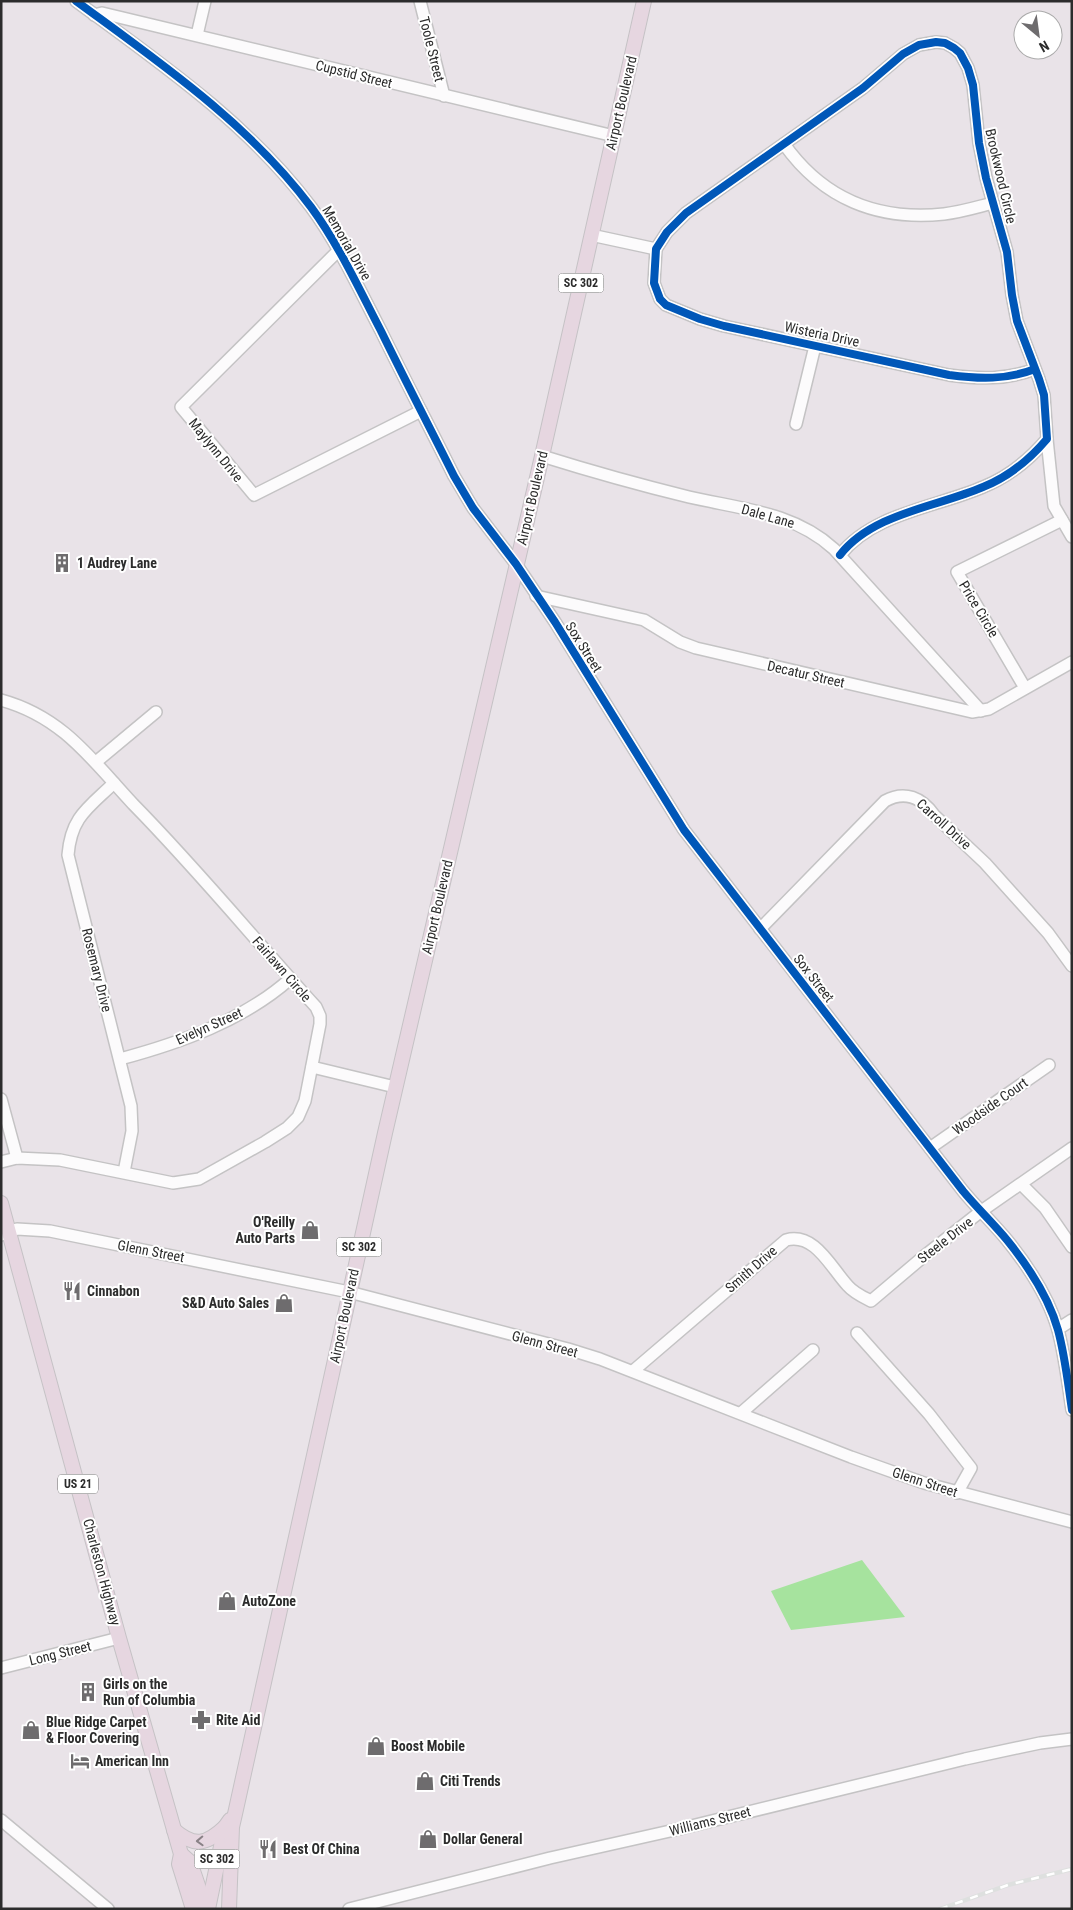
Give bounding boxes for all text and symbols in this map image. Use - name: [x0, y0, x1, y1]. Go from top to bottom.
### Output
- north arrow: [1013, 10, 1063, 60]
- street label: Toole Street: [416, 15, 448, 83]
- text: N: [1037, 37, 1052, 55]
- street label: Airport Boulevard: [602, 54, 640, 152]
- street label: Cupstid Street: [314, 57, 394, 91]
- street label: Brookwood Circle: [982, 127, 1020, 225]
- street label: Memorial Drive: [319, 203, 375, 283]
- road number: SC 302: [558, 274, 604, 292]
- street label: Wisteria Drive: [783, 318, 861, 350]
- street label: Maylynn Drive: [186, 415, 247, 485]
- street label: Airport Boulevard: [513, 449, 551, 547]
- street label: Dale Lane: [740, 501, 797, 531]
- building icon: 1 Audrey Lane: [51, 552, 73, 574]
- place label: 1 Audrey Lane: [77, 555, 157, 571]
- street label: Price Circle: [956, 578, 1002, 640]
- street label: Sox Street: [562, 619, 606, 675]
- street label: Decatur Street: [766, 657, 846, 691]
- street label: Carroll Drive: [914, 795, 975, 853]
- street label: Airport Boulevard: [418, 858, 456, 956]
- street label: Rosemary Drive: [79, 926, 115, 1014]
- street label: Fairlawn Circle: [249, 933, 315, 1005]
- street label: Sox Street: [790, 951, 838, 1005]
- street label: Evelyn Street: [173, 1004, 245, 1048]
- street label: Woodside Court: [949, 1074, 1031, 1138]
- street label: Steele Drive: [914, 1213, 976, 1266]
- place label: O'Reilly Auto Parts: [235, 1214, 296, 1246]
- shop icon: O'Reilly Auto Parts: [299, 1219, 321, 1241]
- street label: Glenn Street: [116, 1237, 186, 1265]
- road number: SC 302: [336, 1238, 382, 1256]
- street label: Smith Drive: [722, 1242, 780, 1296]
- street label: Airport Boulevard: [326, 1267, 362, 1365]
- restaurant icon: Cinnabon: [61, 1280, 83, 1302]
- place label: Cinnabon: [87, 1283, 140, 1299]
- shop icon: S&D Auto Sales: [273, 1292, 295, 1314]
- place label: S&D Auto Sales: [182, 1295, 269, 1311]
- street label: Glenn Street: [510, 1328, 580, 1360]
- street label: Glenn Street: [890, 1464, 960, 1500]
- road number: US 21: [58, 1475, 98, 1494]
- street label: Charleston Highway: [80, 1517, 124, 1627]
- shop icon: AutoZone: [216, 1590, 238, 1612]
- place label: AutoZone: [242, 1593, 296, 1609]
- street label: Long Street: [27, 1638, 93, 1668]
- place label: Girls on the Run of Columbia: [103, 1676, 196, 1708]
- building icon: Girls on the Run of Columbia: [77, 1681, 99, 1703]
- pharmacy icon: Rite Aid: [190, 1709, 212, 1731]
- place label: Rite Aid: [216, 1712, 260, 1728]
- place label: Blue Ridge Carpet & Floor Covering: [46, 1714, 147, 1746]
- shop icon: Blue Ridge Carpet & Floor Covering: [20, 1719, 42, 1741]
- shop icon: Boost Mobile: [365, 1735, 387, 1757]
- place label: Boost Mobile: [391, 1738, 465, 1754]
- hotel icon: American Inn: [69, 1750, 91, 1772]
- place label: American Inn: [95, 1753, 169, 1769]
- shop icon: Citi Trends: [414, 1770, 436, 1792]
- place label: Citi Trends: [440, 1773, 501, 1789]
- street label: Williams Street: [668, 1803, 752, 1839]
- shop icon: Dollar General: [417, 1828, 439, 1850]
- place label: Dollar General: [443, 1831, 522, 1847]
- one-way arrow: [195, 1835, 203, 1846]
- restaurant icon: Best Of China: [257, 1838, 279, 1860]
- place label: Best Of China: [283, 1841, 360, 1857]
- road number: SC 302: [194, 1850, 240, 1868]

